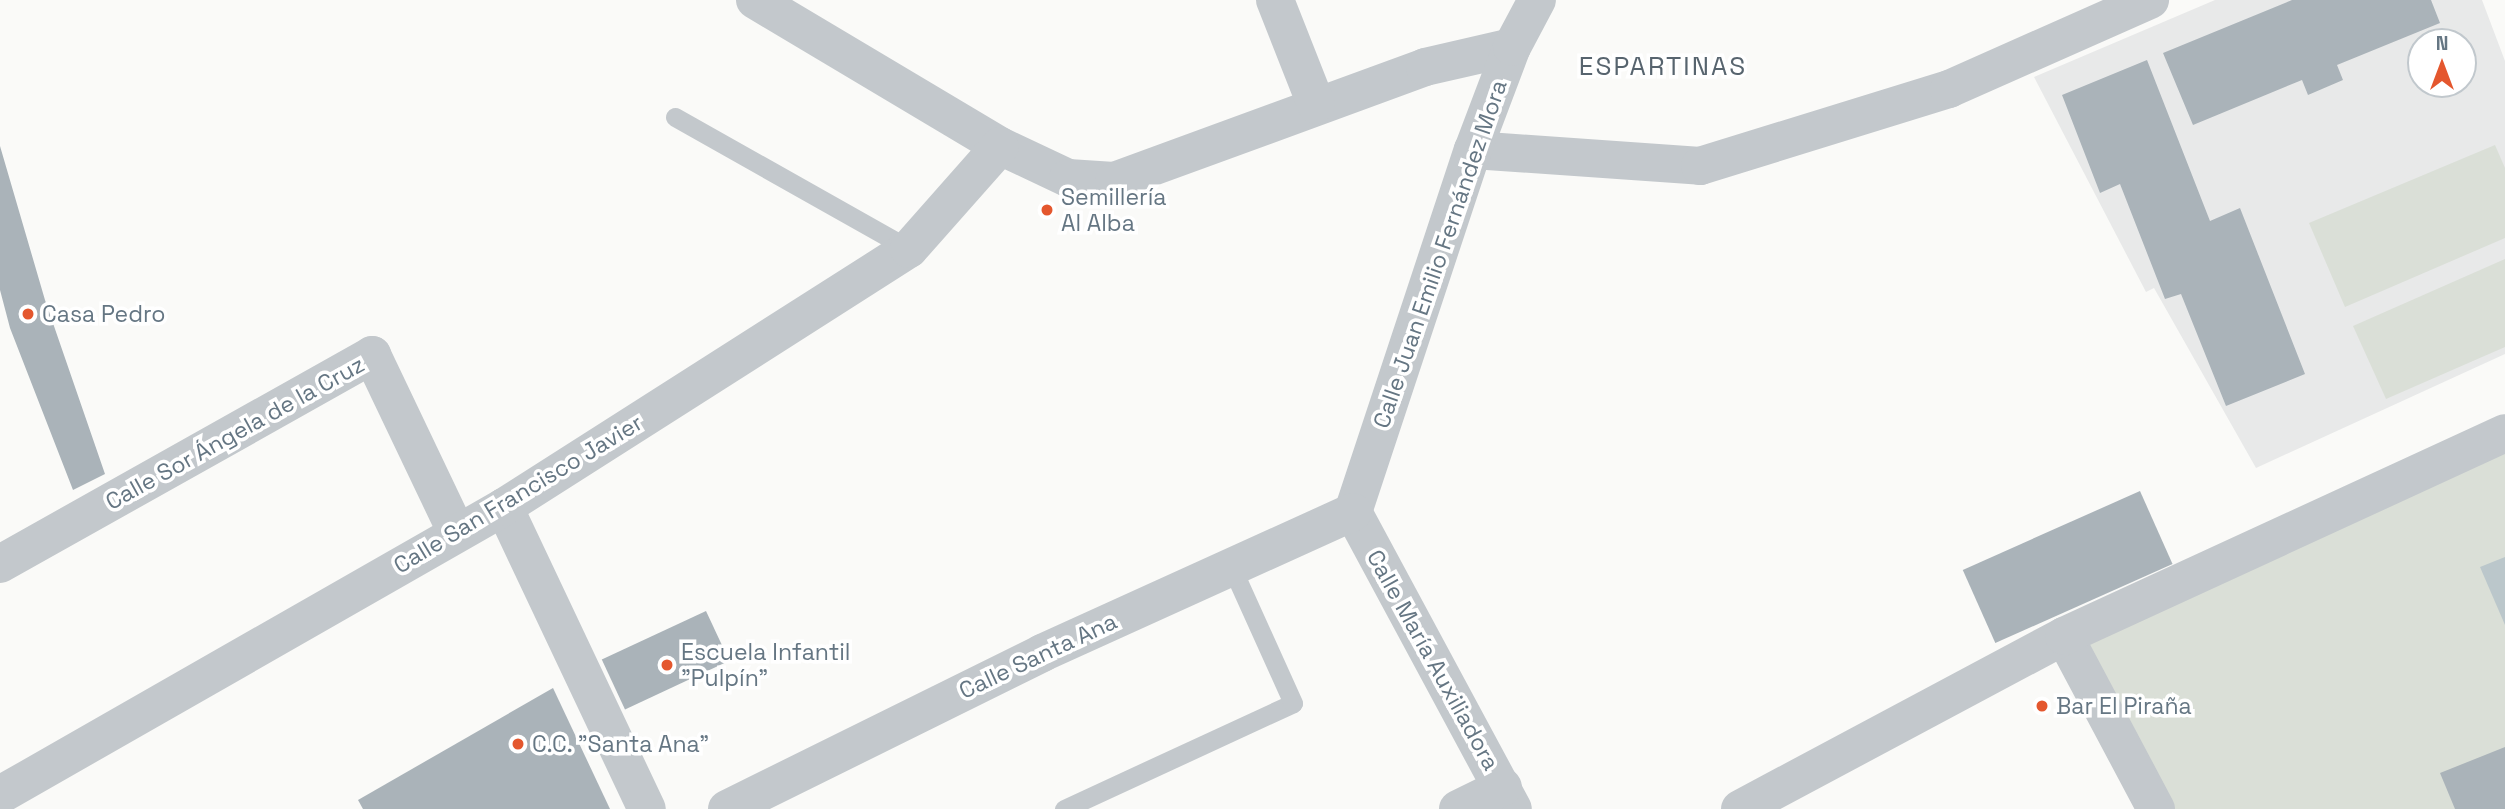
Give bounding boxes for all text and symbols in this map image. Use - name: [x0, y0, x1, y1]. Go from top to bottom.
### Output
- north arrow: [2407, 28, 2477, 98]
- text: N: [2436, 31, 2448, 56]
- district label: ESPARTINAS: [1580, 51, 1746, 83]
- street label: Calle Juan Emilio Fernández Mora: [1367, 76, 1513, 432]
- place label: Semillería Al Alba: [1061, 183, 1167, 237]
- marker: Semillería Al Alba: [1039, 202, 1055, 218]
- place label: Casa Pedro: [42, 300, 165, 328]
- marker: Casa Pedro: [20, 306, 36, 322]
- street label: Calle Sor Ángela de la Cruz: [101, 350, 369, 516]
- street label: Calle San Francisco Javier: [389, 409, 647, 579]
- street label: Calle María Auxiliadora: [1361, 545, 1505, 775]
- street label: Calle Santa Ana: [955, 607, 1121, 705]
- place label: Escuela Infantil "Pulpín": [681, 638, 850, 692]
- marker: Escuela Infantil "Pulpín": [659, 657, 675, 673]
- place label: Bar El Piraña: [2056, 692, 2192, 720]
- marker: Bar El Piraña: [2034, 698, 2050, 714]
- place label: C.C. "Santa Ana": [532, 730, 710, 758]
- marker: C.C. "Santa Ana": [510, 736, 526, 752]

